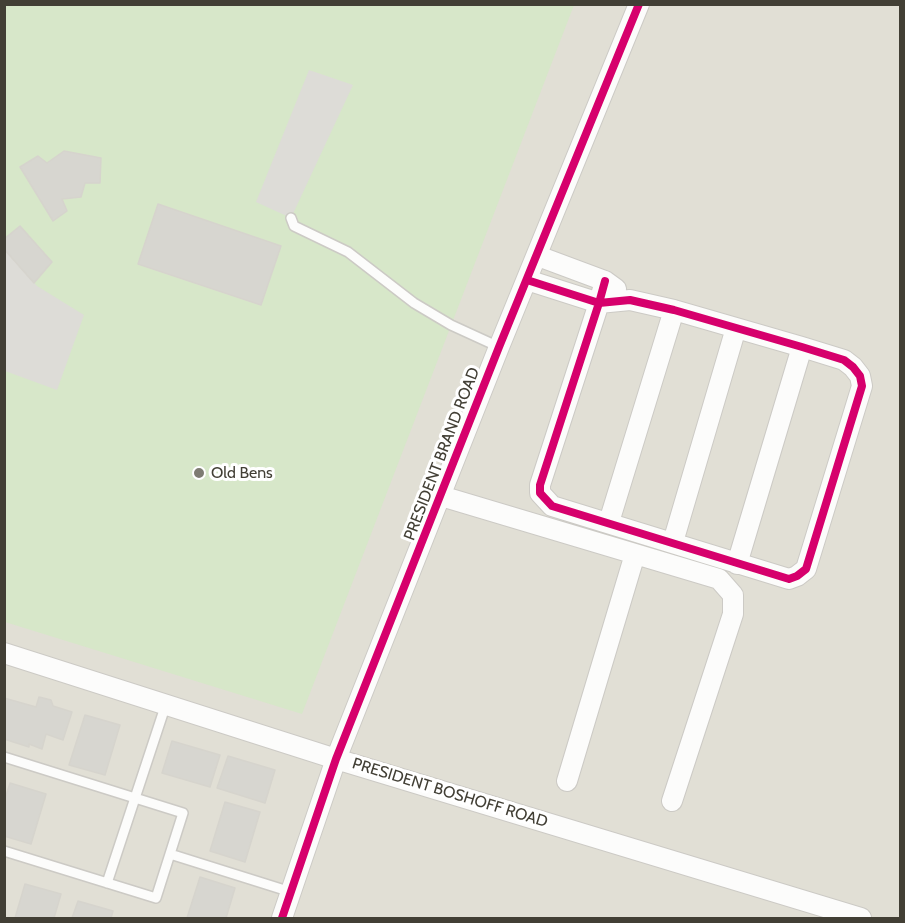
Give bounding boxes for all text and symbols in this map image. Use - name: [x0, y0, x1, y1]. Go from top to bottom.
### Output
- street label: PRESIDENT BRAND ROAD: [400, 365, 484, 543]
- place label: Old Bens: [211, 463, 273, 483]
- marker: Old Bens: [192, 466, 206, 480]
- street label: PRESIDENT BOSHOFF ROAD: [350, 754, 550, 832]

